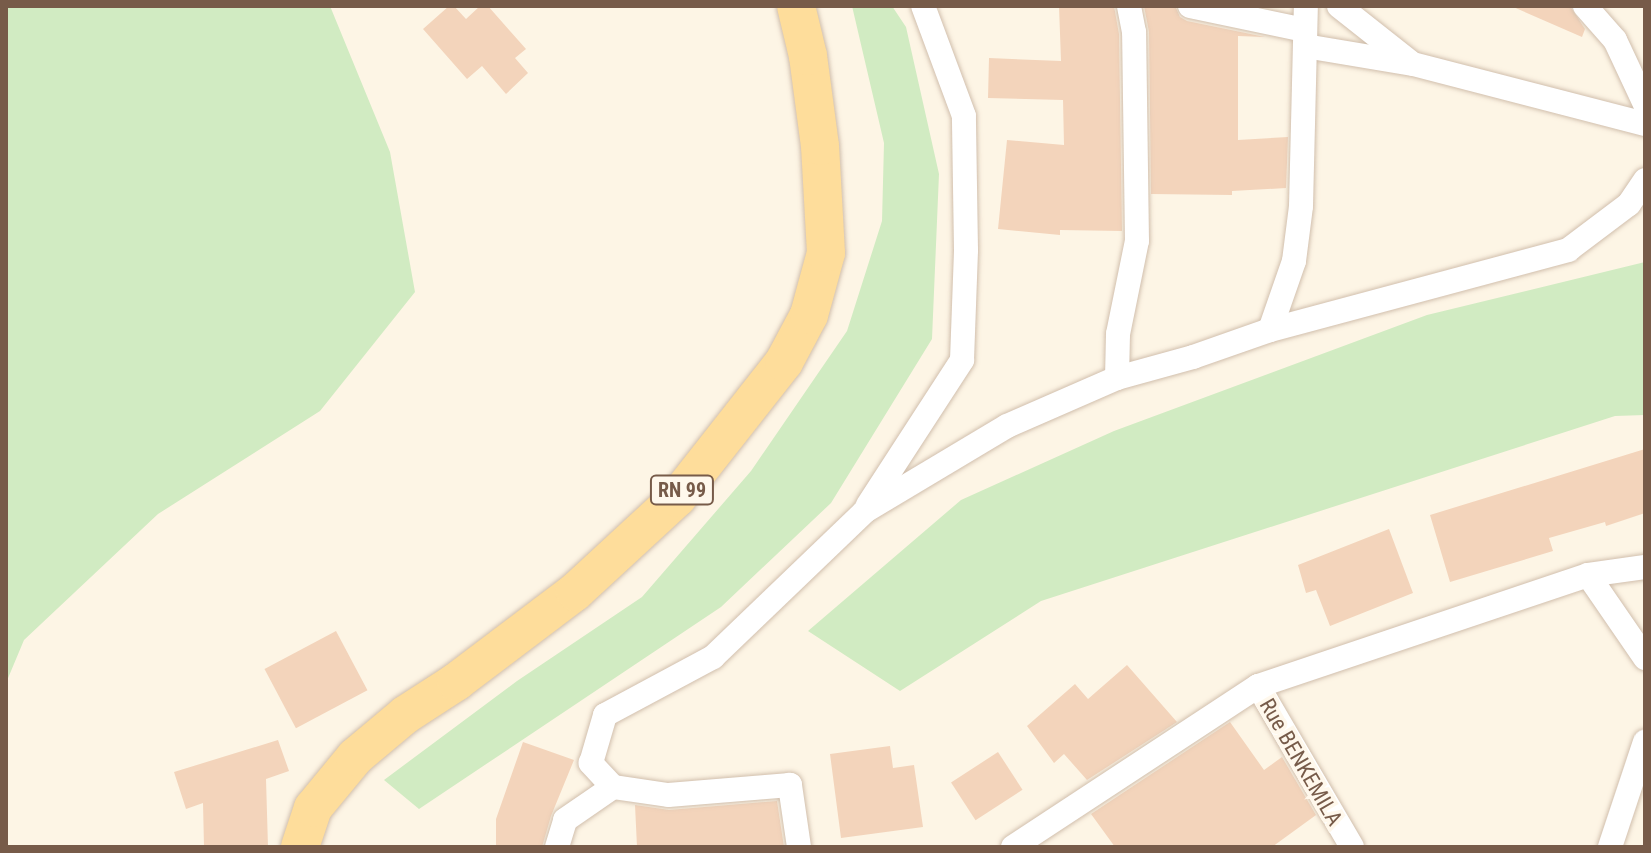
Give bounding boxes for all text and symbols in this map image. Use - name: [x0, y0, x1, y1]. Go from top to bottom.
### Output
- road number: RN 99: [648, 474, 716, 506]
- street label: Rue BENKEMILA: [1254, 694, 1348, 830]

